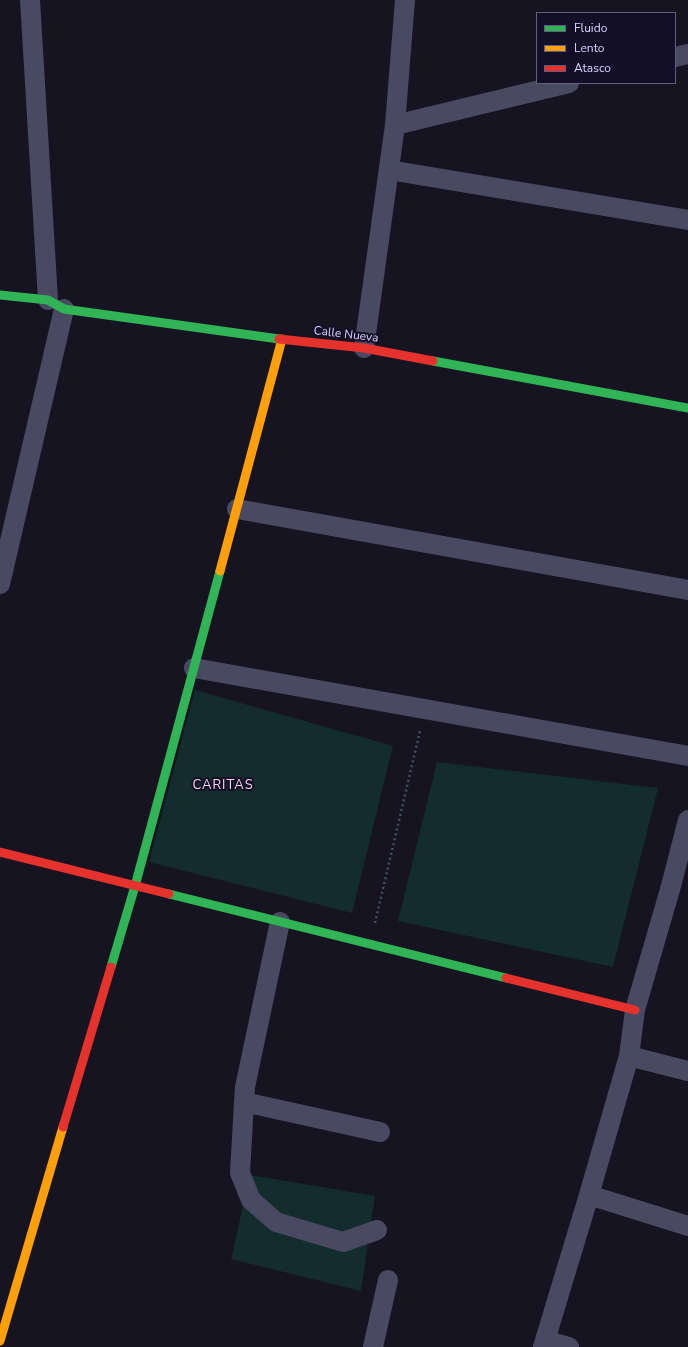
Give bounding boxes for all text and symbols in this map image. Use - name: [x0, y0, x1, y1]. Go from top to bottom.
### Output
- legend: [536, 12, 676, 84]
- text: Fluido: [574, 20, 607, 36]
- text: Lento: [574, 40, 604, 56]
- text: Atasco: [574, 60, 611, 76]
- street label: Calle Nueva: [313, 324, 379, 346]
- district label: CARITAS: [192, 778, 254, 794]

